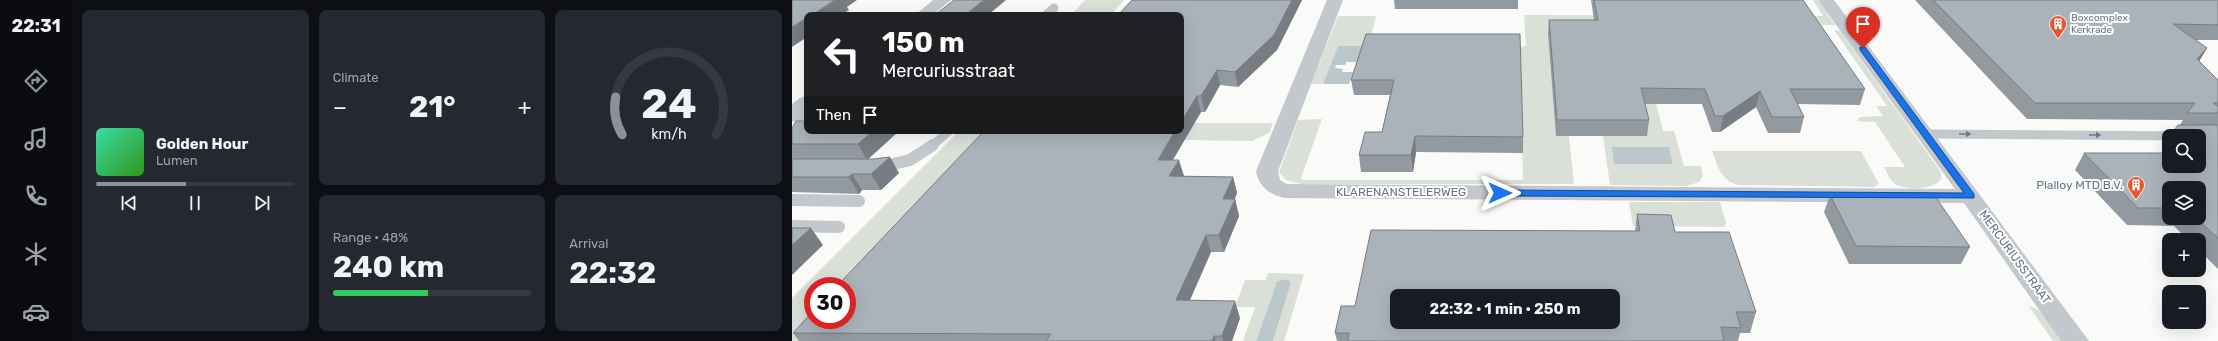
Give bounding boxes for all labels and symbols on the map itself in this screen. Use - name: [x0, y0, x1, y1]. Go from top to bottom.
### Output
- pin: [1846, 7.0, 1880, 48]
- place label: Boxcomplex Kerkrade: [2071, 12, 2129, 36]
- building icon: Boxcomplex Kerkrade: [2048, 14, 2068, 39]
- one-way arrow: [1959, 131, 1972, 137]
- one-way arrow: [2089, 132, 2102, 138]
- position arrow: [1479, 172, 1521, 214]
- building icon: Plalloy MTD B.V.: [2126, 175, 2146, 200]
- place label: Plalloy MTD B.V.: [2036, 178, 2123, 192]
- street label: KLARENANSTELERWEG: [1336, 185, 1466, 199]
- street label: MERCURIUSSTRAAT: [1976, 207, 2054, 307]
- speed limit sign: 30: [804, 277, 856, 329]

